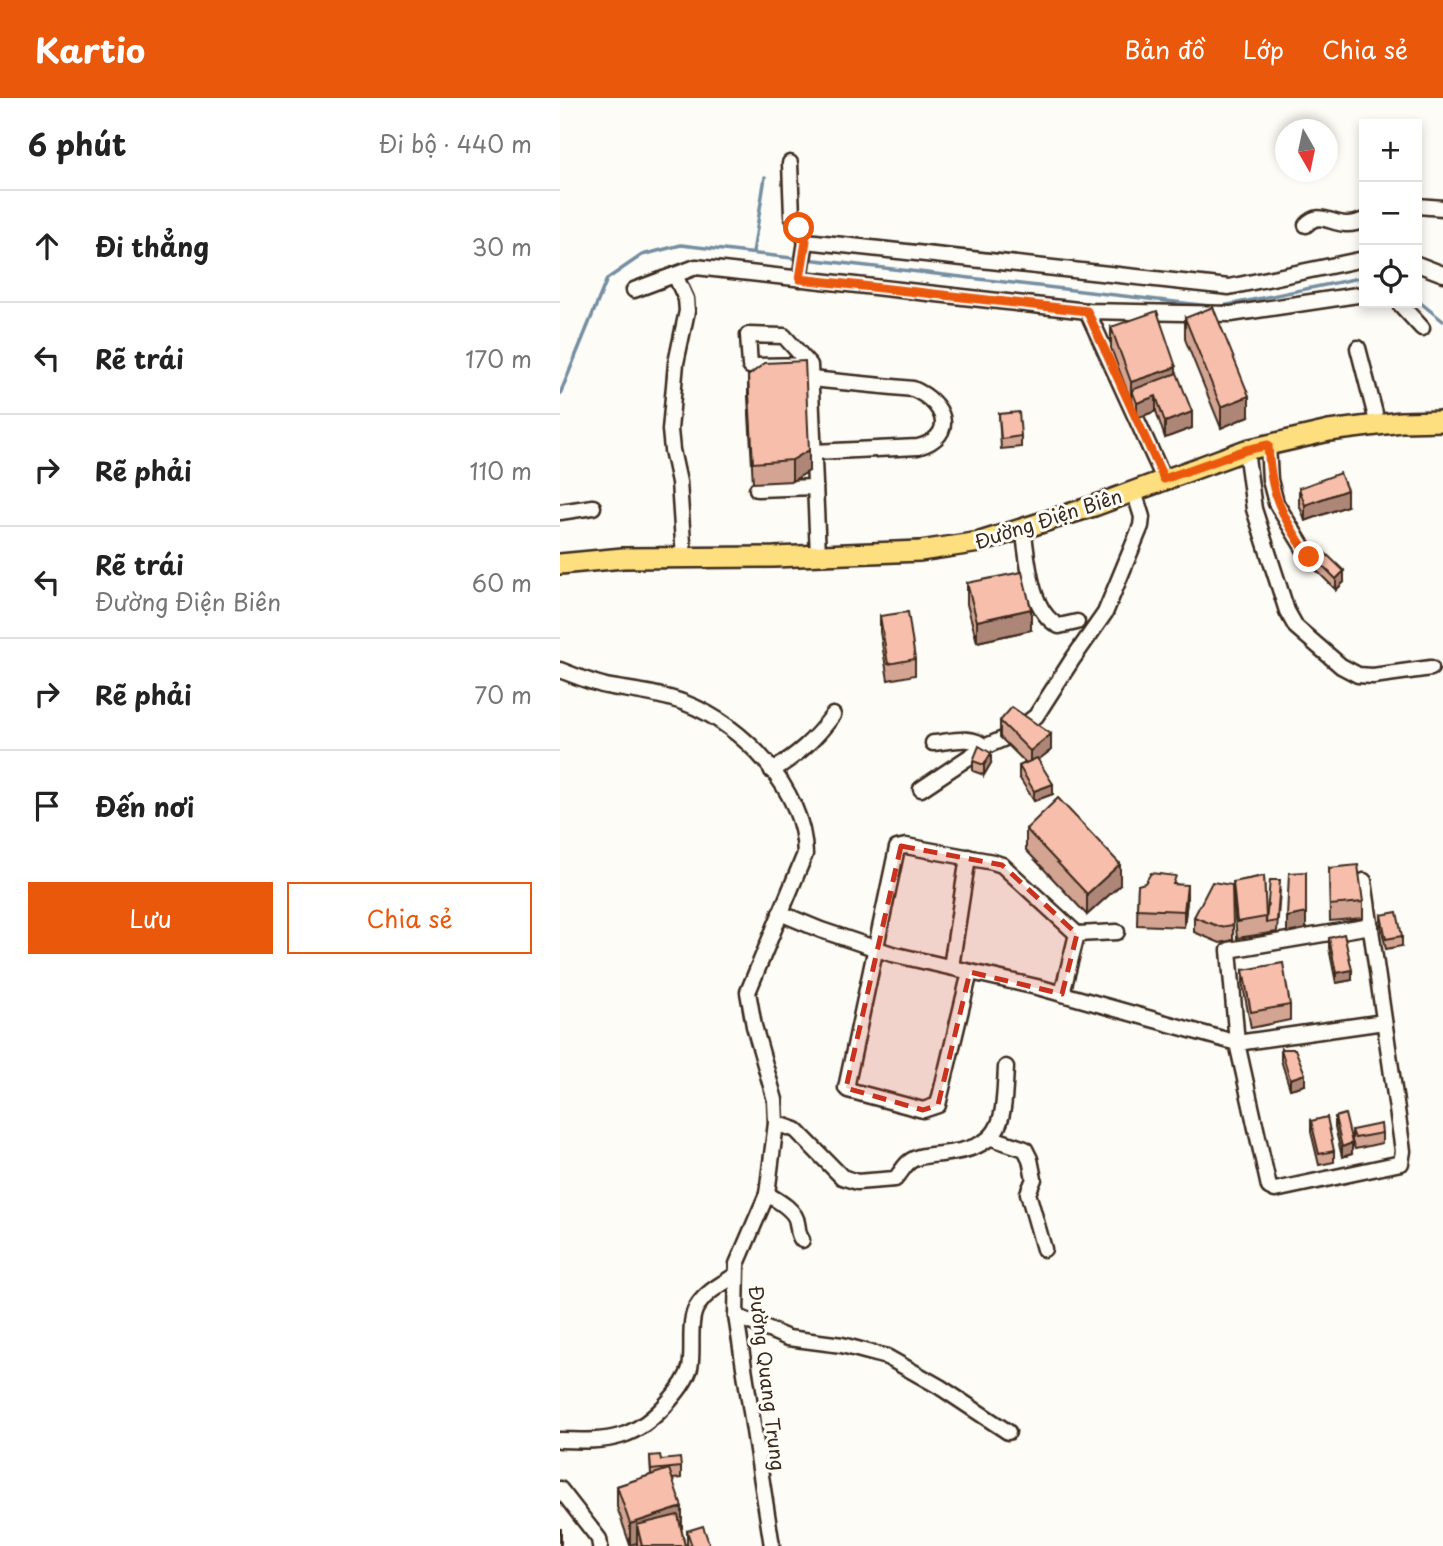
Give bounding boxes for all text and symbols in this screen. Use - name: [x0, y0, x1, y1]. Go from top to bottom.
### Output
- text: Kartio: [35, 24, 145, 74]
- text: Bản đồ: [1124, 31, 1205, 67]
- text: Lớp: [1243, 31, 1284, 67]
- text: Chia sẻ: [1322, 31, 1408, 67]
- north arrow: [1275, 119, 1338, 182]
- map controls: [1359, 119, 1422, 308]
- button: +: [1359, 119, 1422, 182]
- text: 6 phút: [28, 121, 126, 166]
- text: Đi bộ · 440 m: [379, 126, 532, 161]
- button: −: [1359, 182, 1422, 245]
- route start: [783, 212, 814, 243]
- icon: ahead: [28, 227, 66, 265]
- text: Đi thẳng: [95, 227, 209, 266]
- text: 30 m: [471, 229, 532, 264]
- button: locate: [1359, 245, 1422, 308]
- icon: left: [28, 339, 66, 377]
- text: Rẽ trái: [95, 339, 184, 378]
- text: 170 m: [465, 341, 532, 376]
- icon: right: [28, 451, 66, 489]
- text: Rẽ phải: [95, 451, 192, 490]
- text: 110 m: [470, 453, 532, 488]
- street label: Đường Điện Biên: [971, 481, 1125, 555]
- route end: [1293, 541, 1324, 572]
- text: Rẽ trái: [95, 545, 184, 584]
- icon: left: [28, 563, 66, 601]
- text: 60 m: [472, 565, 532, 600]
- text: Đường Điện Biên: [95, 584, 281, 619]
- icon: right: [28, 675, 66, 713]
- text: Rẽ phải: [95, 675, 192, 714]
- text: 70 m: [474, 677, 532, 712]
- icon: arrive: [28, 787, 66, 825]
- text: Đến nơi: [95, 787, 194, 826]
- button: Lưu: [28, 882, 273, 954]
- button: Chia sẻ: [287, 882, 532, 954]
- street label: Đường Quang Trung: [743, 1284, 793, 1472]

